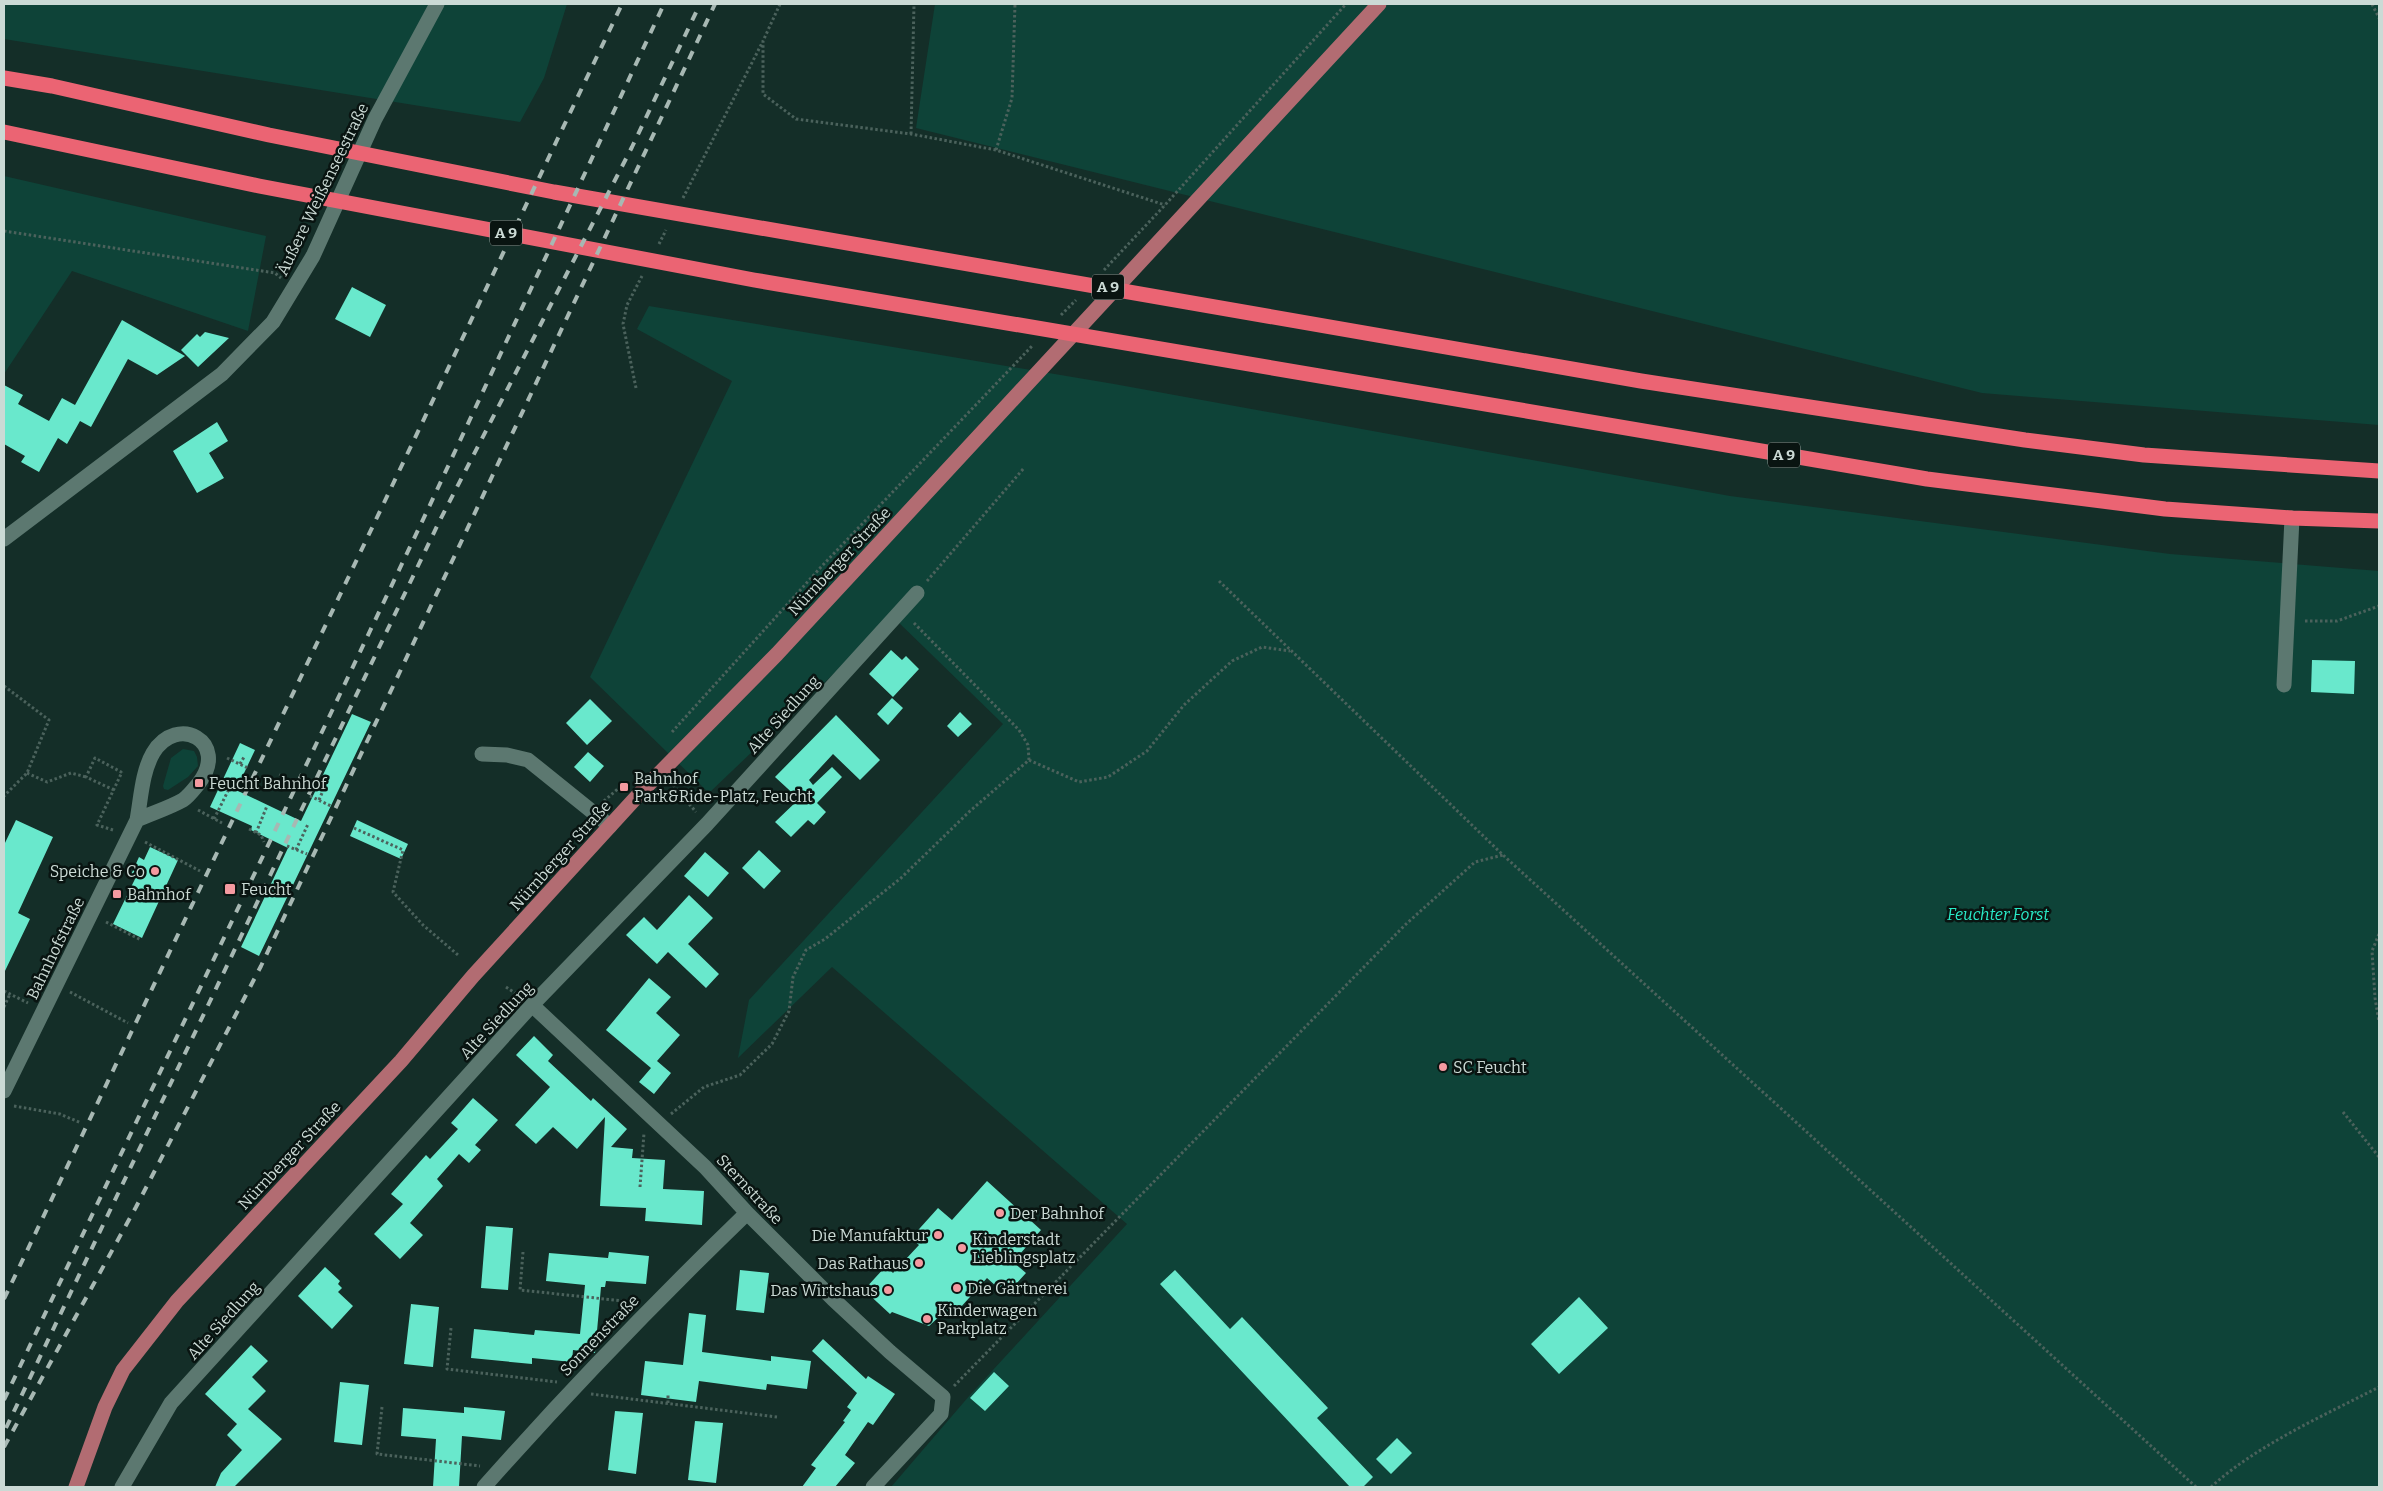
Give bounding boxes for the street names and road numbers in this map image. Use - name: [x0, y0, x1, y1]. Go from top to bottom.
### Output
- street label: Äußere Weißenseestraße: [272, 100, 372, 278]
- road number: A 9: [490, 220, 522, 246]
- road number: A 9: [1092, 274, 1124, 300]
- road number: A 9: [1768, 442, 1800, 468]
- street label: Nürnberger Straße: [784, 503, 895, 620]
- street label: Alte Siedlung: [743, 671, 824, 757]
- street label: Nürnberger Straße: [506, 796, 615, 914]
- street label: Bahnhofstraße: [23, 894, 88, 1002]
- street label: Alte Siedlung: [456, 978, 537, 1063]
- street label: Nürnberger Straße: [234, 1097, 345, 1214]
- street label: Sternstraße: [713, 1151, 787, 1228]
- street label: Alte Siedlung: [183, 1277, 264, 1363]
- street label: Sonnenstraße: [556, 1291, 643, 1380]

